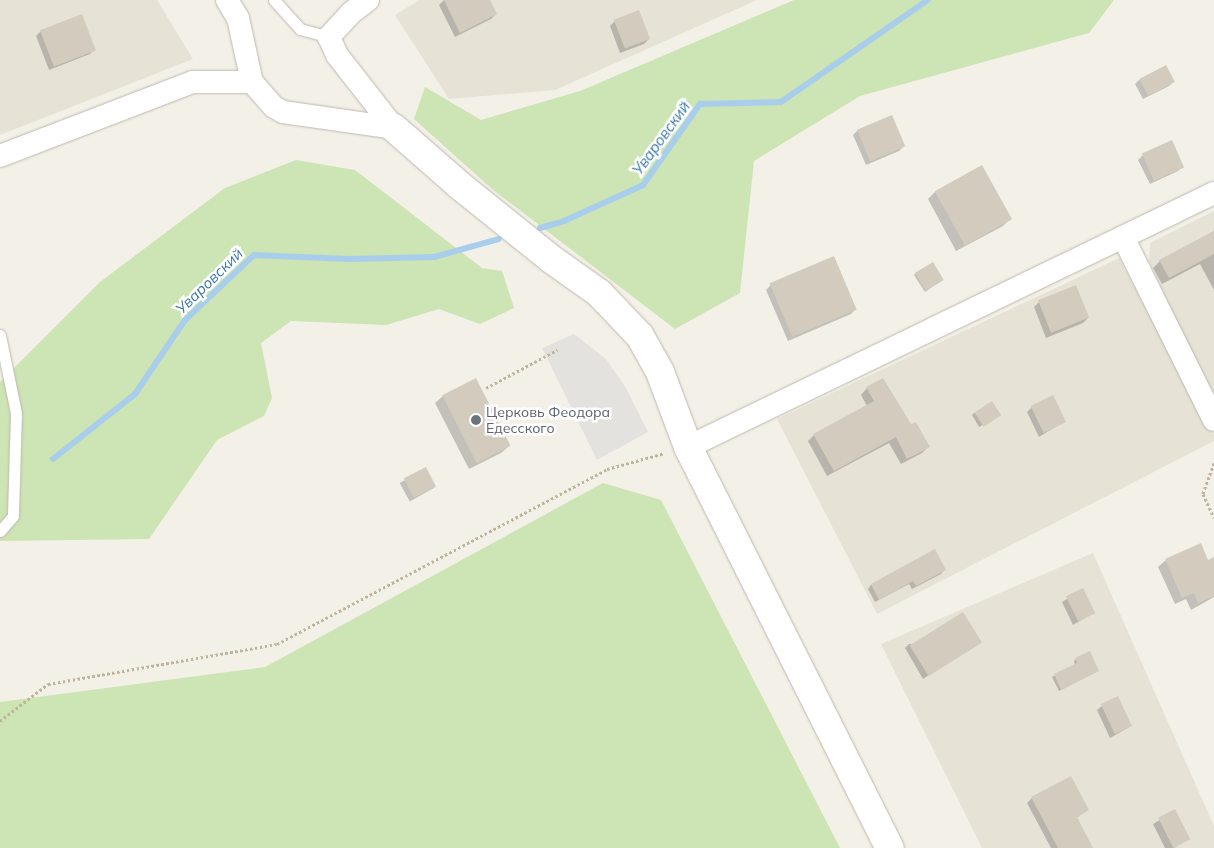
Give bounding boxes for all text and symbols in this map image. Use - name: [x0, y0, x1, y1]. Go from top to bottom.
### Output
- water label: Уваровский: [628, 98, 694, 178]
- water label: Уваровский: [172, 245, 246, 317]
- place label: Церковь Феодора Едесского: [486, 404, 610, 437]
- marker: Церковь Феодора Едесского: [470, 414, 482, 426]

